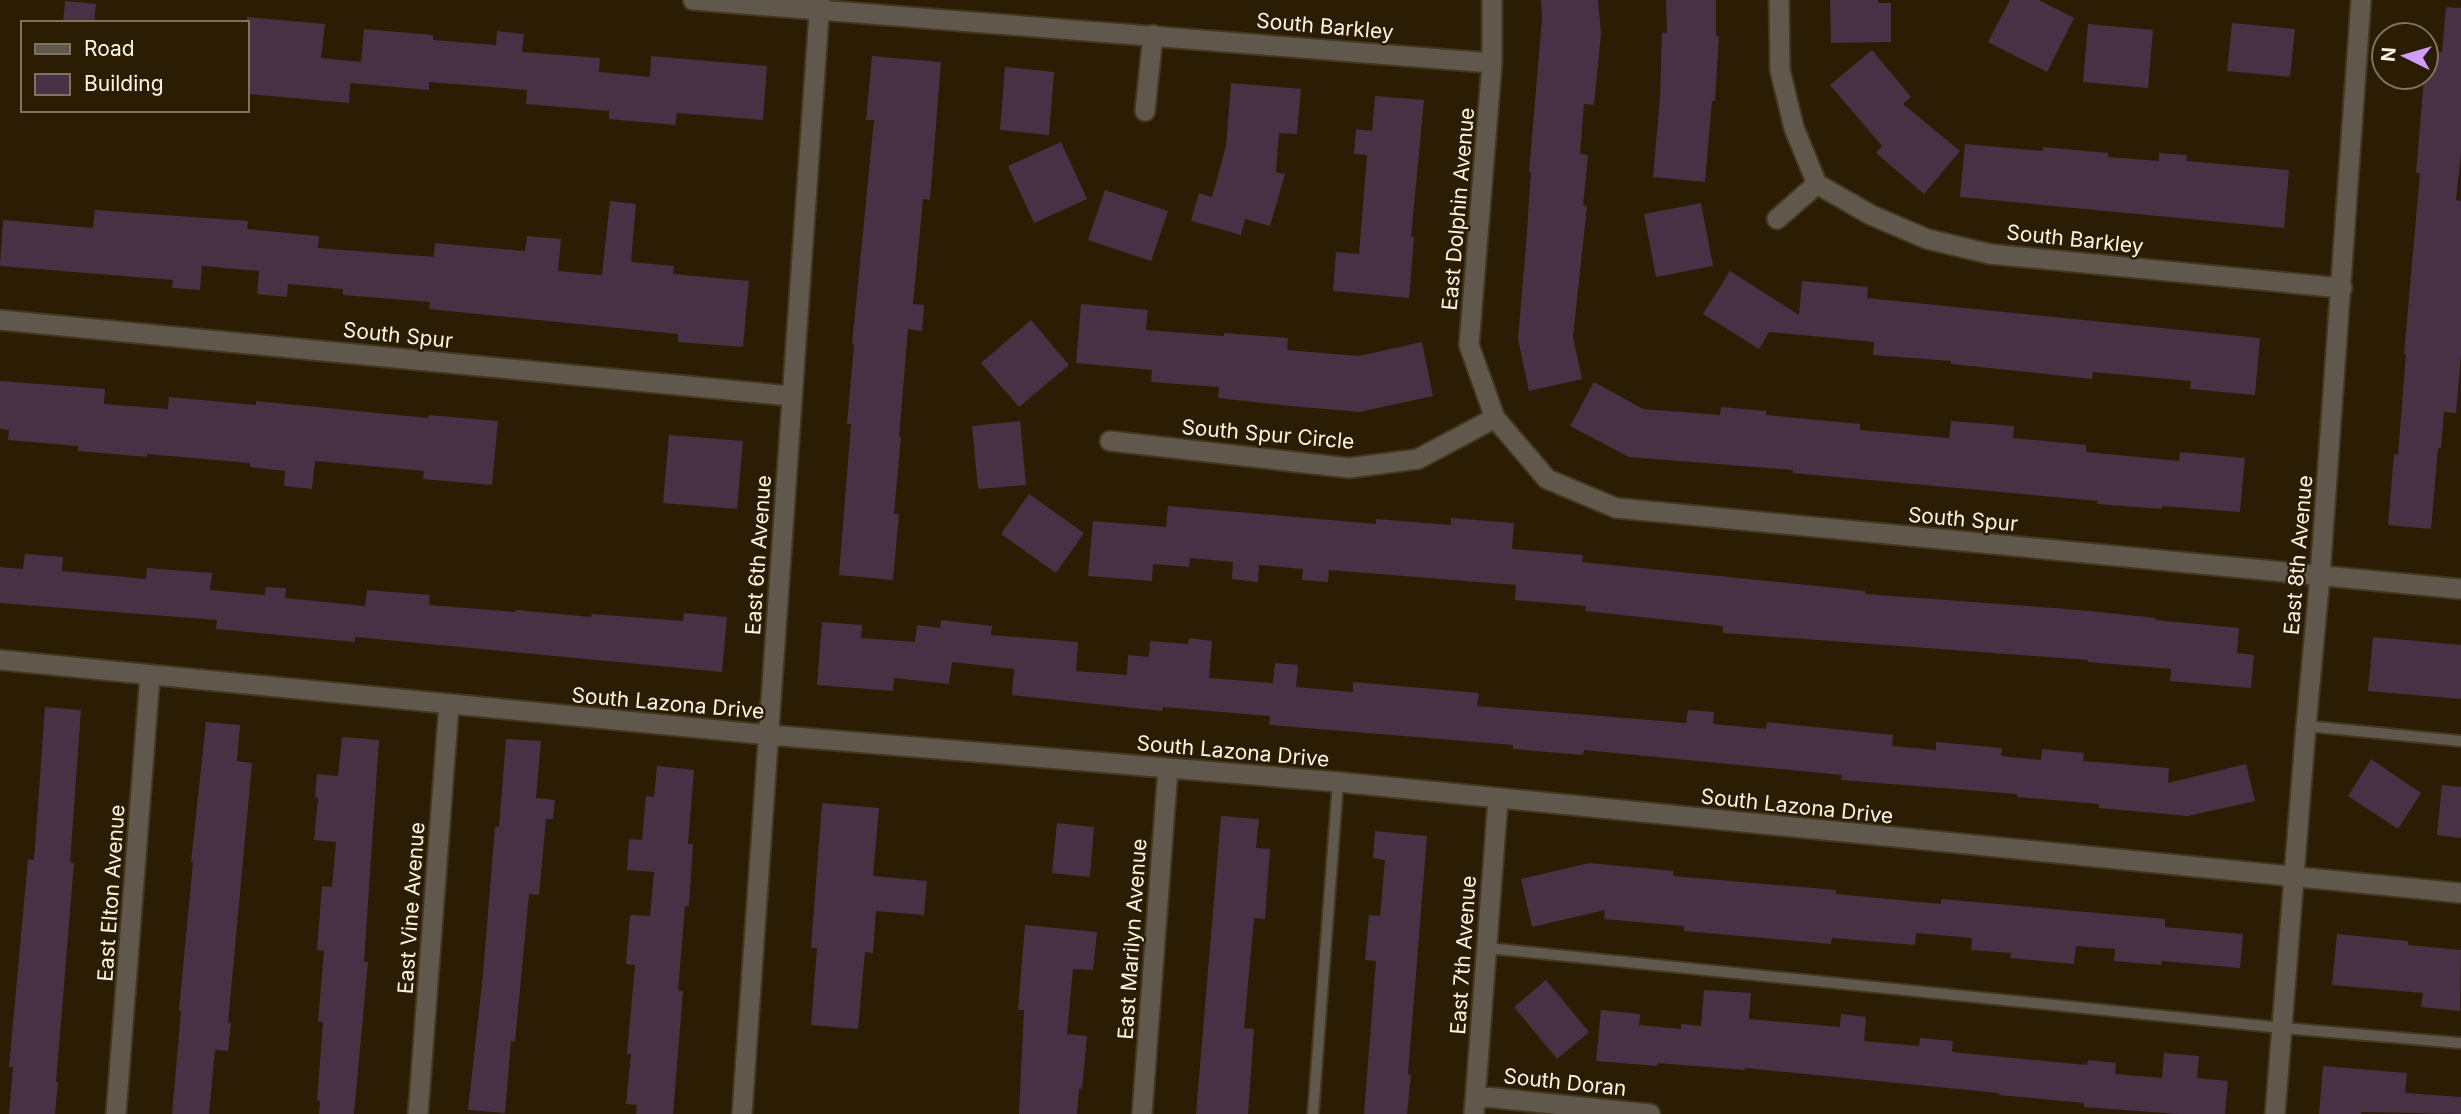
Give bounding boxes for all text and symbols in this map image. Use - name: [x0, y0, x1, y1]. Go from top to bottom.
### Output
- street label: South Barkley: [1255, 8, 1395, 44]
- legend: [21, 21, 248, 112]
- north arrow: [2370, 21, 2440, 91]
- text: Road: [84, 36, 135, 61]
- text: N: [2376, 46, 2401, 63]
- text: Building: [84, 71, 164, 96]
- street label: East Dolphin Avenue: [1437, 107, 1479, 311]
- street label: South Barkley: [2005, 219, 2145, 259]
- street label: South Spur: [342, 317, 454, 353]
- street label: South Spur Circle: [1180, 414, 1356, 454]
- street label: East 6th Avenue: [740, 474, 776, 636]
- street label: East 8th Avenue: [2279, 474, 2317, 636]
- street label: South Spur: [1907, 502, 2019, 536]
- street label: South Lazona Drive: [571, 682, 765, 724]
- street label: South Lazona Drive: [1136, 730, 1330, 772]
- street label: South Lazona Drive: [1699, 783, 1895, 829]
- street label: East Elton Avenue: [92, 804, 130, 982]
- street label: East Vine Avenue: [393, 821, 429, 995]
- street label: East Marilyn Avenue: [1113, 838, 1151, 1040]
- street label: East 7th Avenue: [1445, 875, 1481, 1035]
- street label: South Doran: [1502, 1063, 1628, 1101]

